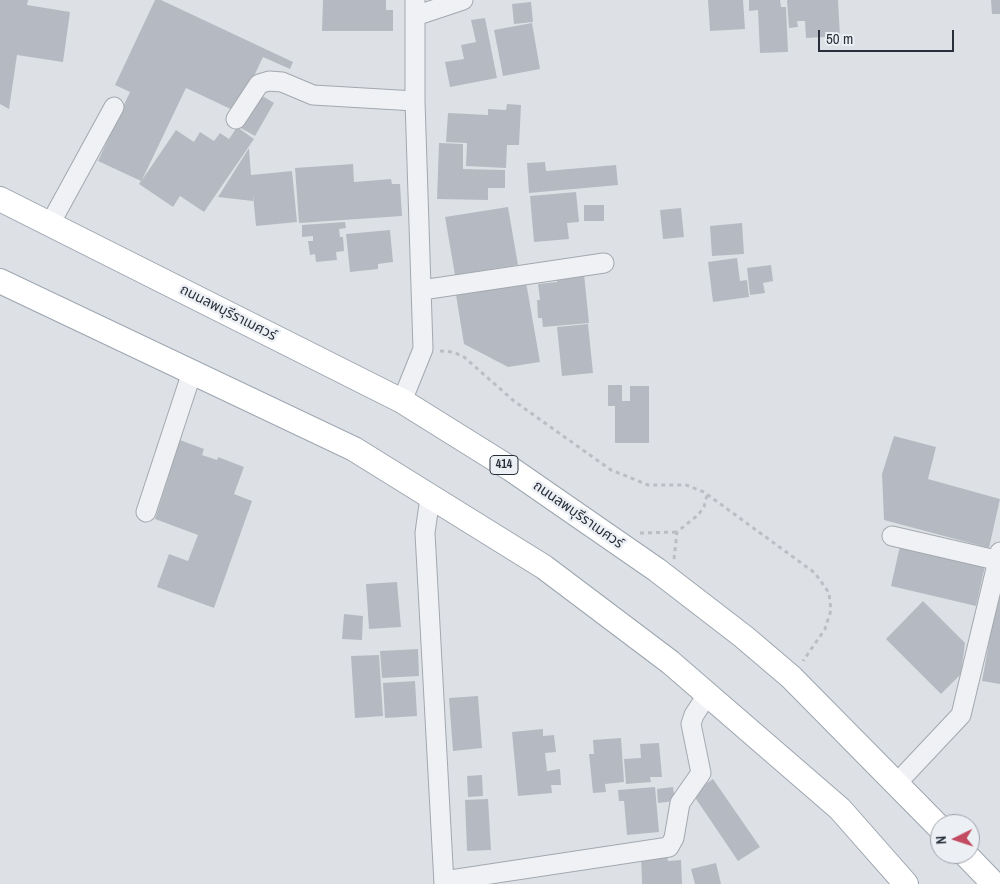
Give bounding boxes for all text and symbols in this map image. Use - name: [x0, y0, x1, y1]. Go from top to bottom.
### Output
- scale bar: [820, 20, 956, 52]
- text: 50 m: [826, 28, 853, 49]
- street label: ถนนลพบุรีราเมศวร์: [177, 281, 279, 345]
- road number: 414: [490, 456, 518, 474]
- street label: ถนนลพบุรีราเมศวร์: [530, 478, 626, 552]
- north arrow: [930, 814, 980, 864]
- text: N: [932, 835, 950, 845]

